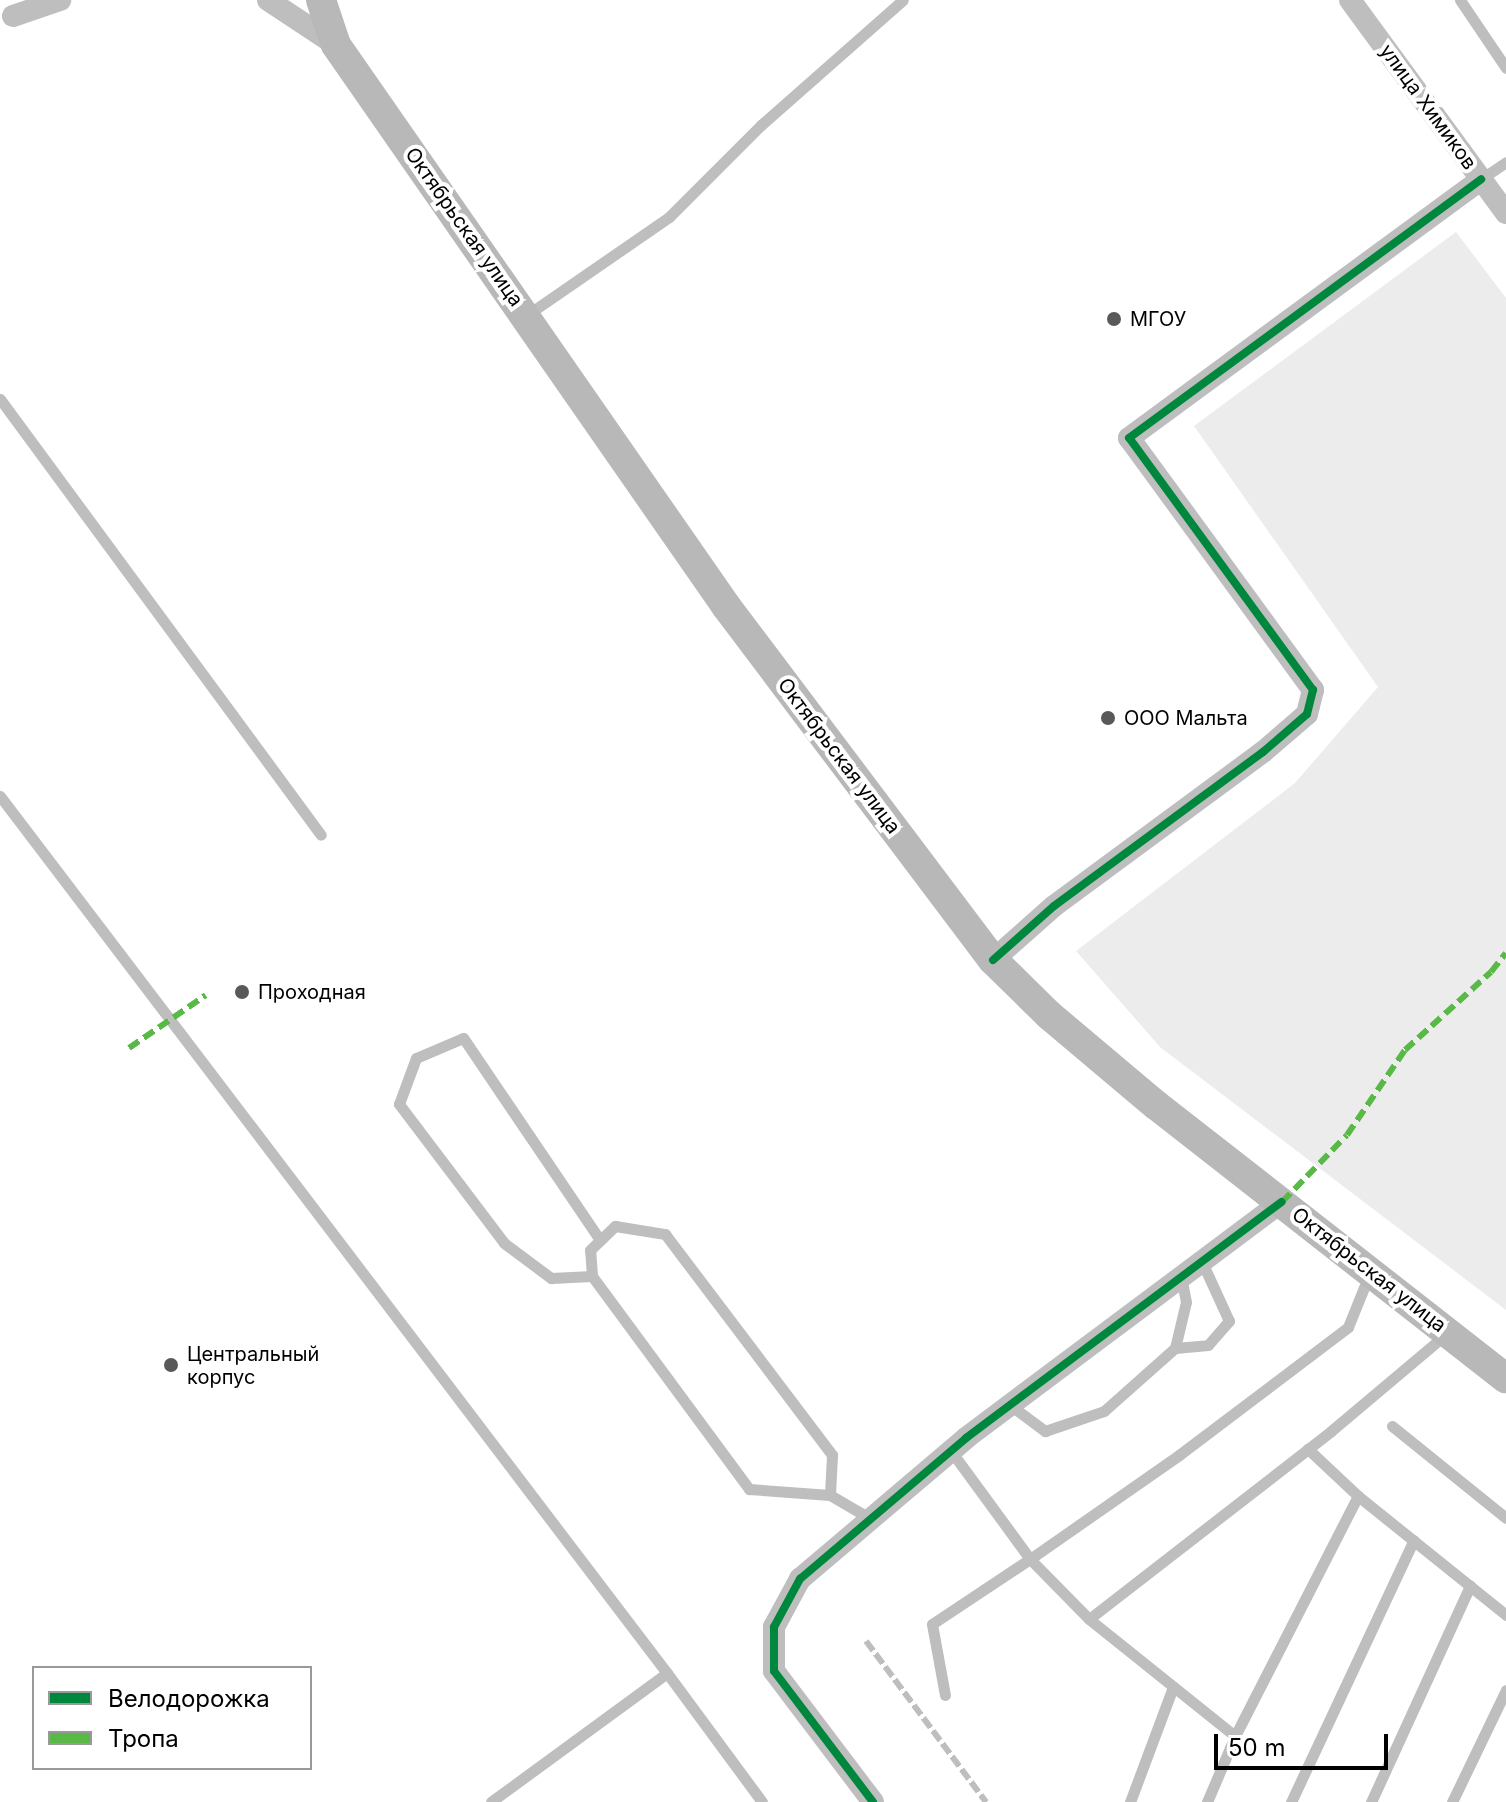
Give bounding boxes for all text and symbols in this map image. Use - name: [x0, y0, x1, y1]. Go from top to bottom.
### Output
- street label: улица Химиков: [1375, 40, 1481, 174]
- street label: Октябрьская улица: [400, 143, 528, 311]
- place label: МГОУ: [1130, 307, 1186, 331]
- marker: МГОУ: [1105, 310, 1123, 328]
- street label: Октябрьская улица: [773, 673, 905, 839]
- place label: ООО Мальта: [1124, 706, 1248, 730]
- marker: ООО Мальта: [1099, 709, 1117, 727]
- place label: Проходная: [258, 980, 366, 1004]
- marker: Проходная: [233, 983, 251, 1001]
- street label: Октябрьская улица: [1287, 1202, 1451, 1338]
- place label: Центральный корпус: [187, 1342, 319, 1389]
- marker: Центральный корпус: [162, 1356, 180, 1374]
- legend: [32, 1666, 312, 1770]
- text: Велодорожка: [108, 1684, 270, 1713]
- scale bar: [1218, 1718, 1392, 1768]
- text: Тропа: [108, 1724, 179, 1753]
- text: 50 m: [1228, 1733, 1286, 1762]

